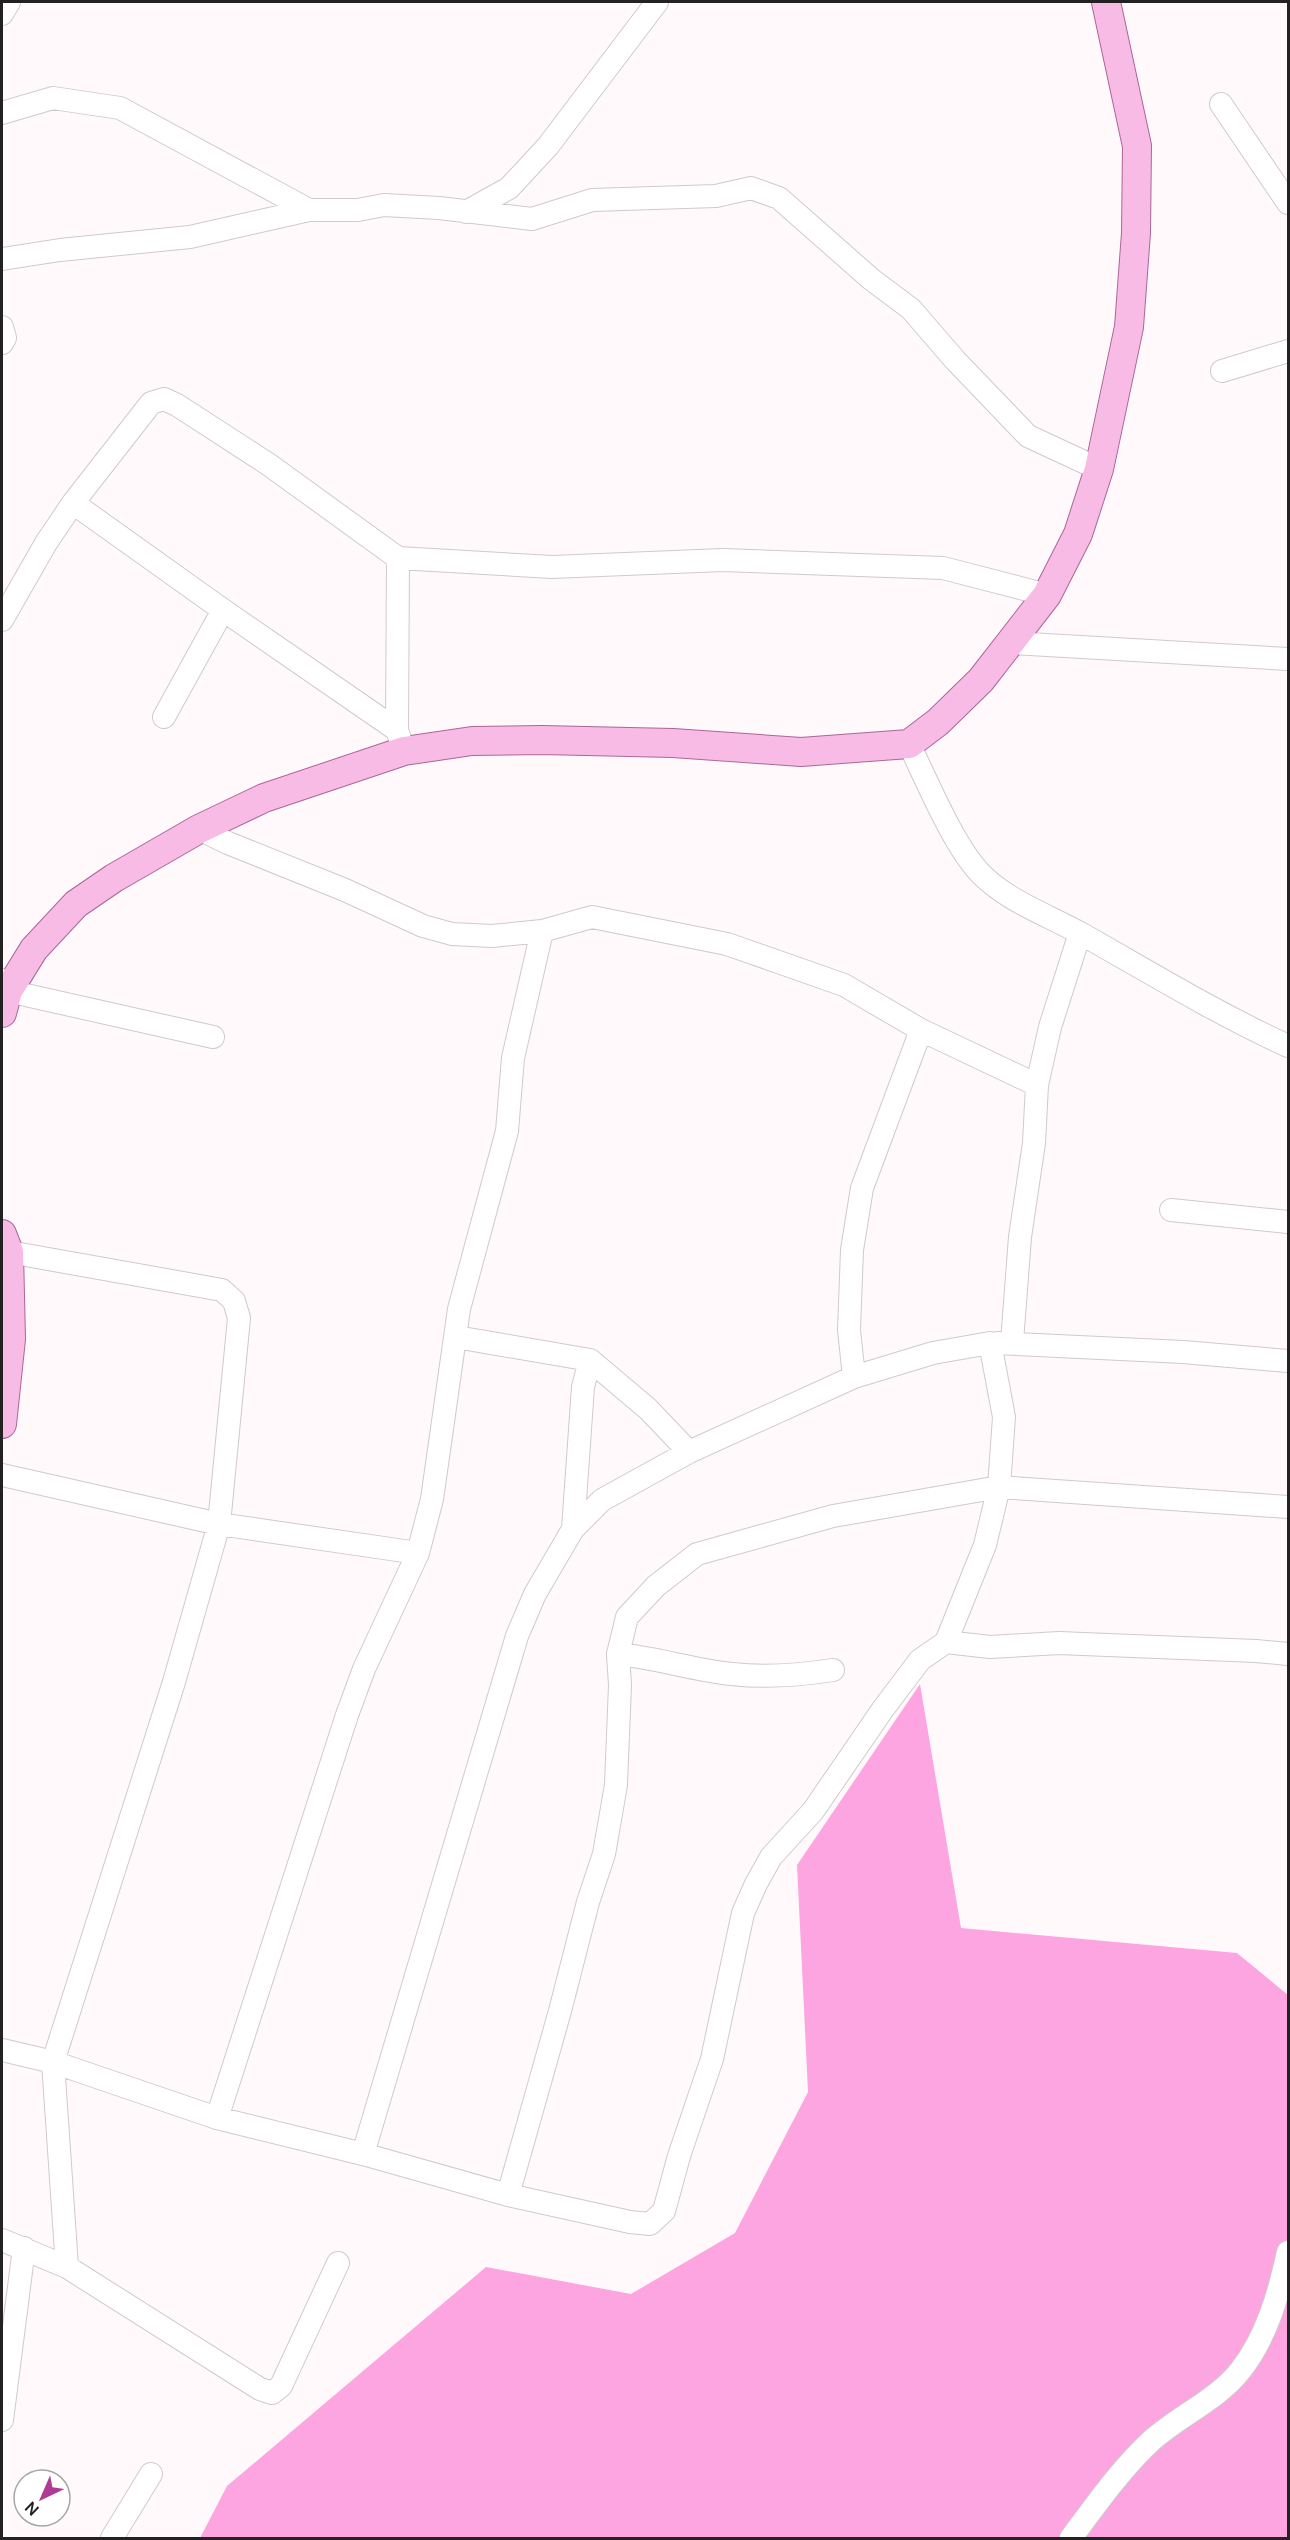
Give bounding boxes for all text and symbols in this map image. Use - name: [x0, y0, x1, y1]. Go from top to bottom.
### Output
- north arrow: [12, 2468, 72, 2528]
- text: N: [20, 2497, 43, 2521]

